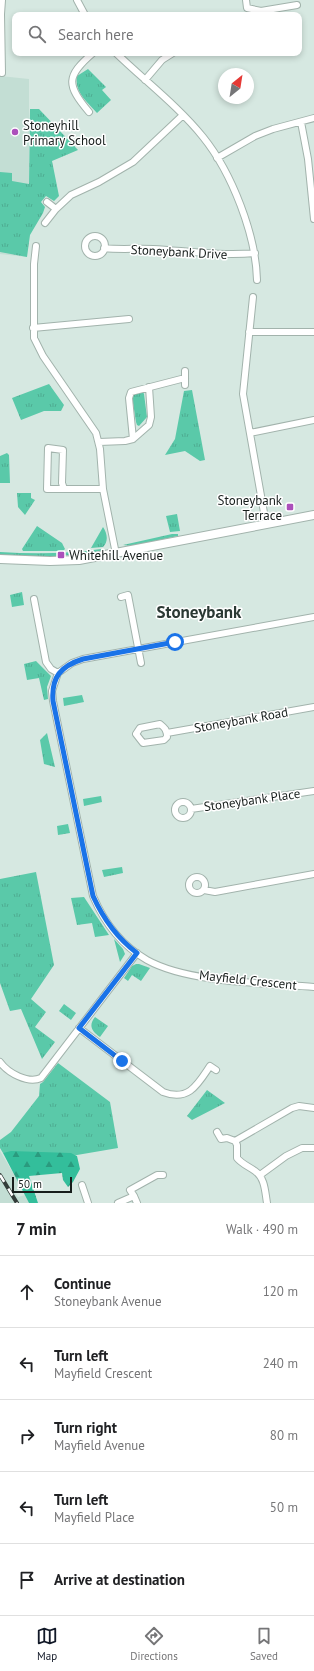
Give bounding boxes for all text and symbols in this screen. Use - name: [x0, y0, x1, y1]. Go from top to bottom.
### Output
- search box: [12, 12, 302, 56]
- icon: search: [26, 23, 48, 45]
- text: Search here: [58, 25, 134, 44]
- north arrow: [218, 68, 254, 104]
- place label: Stoneyhill Primary School: [23, 117, 106, 149]
- marker: Stoneyhill Primary School: [10, 127, 20, 137]
- street label: Stoneybank Drive: [130, 241, 228, 263]
- place label: Stoneybank Terrace: [218, 492, 283, 524]
- marker: Stoneybank Terrace: [285, 502, 295, 512]
- place label: Whitehill Avenue: [69, 547, 163, 564]
- marker: Whitehill Avenue: [56, 550, 66, 560]
- district label: Stoneybank: [157, 601, 242, 623]
- route start: [166, 633, 184, 651]
- street label: Stoneybank Road: [193, 703, 289, 737]
- street label: Stoneybank Place: [203, 785, 301, 815]
- street label: Mayfield Crescent: [198, 966, 298, 994]
- route end: [113, 1052, 131, 1070]
- scale bar: [12, 1175, 72, 1194]
- text: 50 m: [18, 1177, 42, 1191]
- text: 7 min: [16, 1218, 57, 1240]
- text: Walk · 490 m: [226, 1221, 298, 1238]
- text: Continue: [54, 1274, 111, 1293]
- icon: ahead: [16, 1281, 38, 1303]
- text: 120 m: [263, 1283, 298, 1300]
- text: Stoneybank Avenue: [54, 1293, 162, 1310]
- text: Turn left: [54, 1346, 108, 1365]
- icon: left: [16, 1353, 38, 1375]
- text: 240 m: [263, 1355, 298, 1372]
- text: Mayfield Crescent: [54, 1365, 152, 1382]
- text: Turn right: [54, 1418, 117, 1437]
- icon: right: [16, 1425, 38, 1447]
- text: 80 m: [270, 1427, 298, 1444]
- text: Mayfield Avenue: [54, 1437, 145, 1454]
- text: Turn left: [54, 1490, 108, 1509]
- icon: left: [16, 1497, 38, 1519]
- text: 50 m: [270, 1499, 298, 1516]
- text: Mayfield Place: [54, 1509, 134, 1526]
- icon: arrive: [16, 1569, 38, 1591]
- text: Arrive at destination: [54, 1570, 185, 1589]
- tab: Map: [36, 1625, 58, 1663]
- tab: Directions: [130, 1625, 178, 1663]
- tab: Saved: [250, 1625, 278, 1663]

